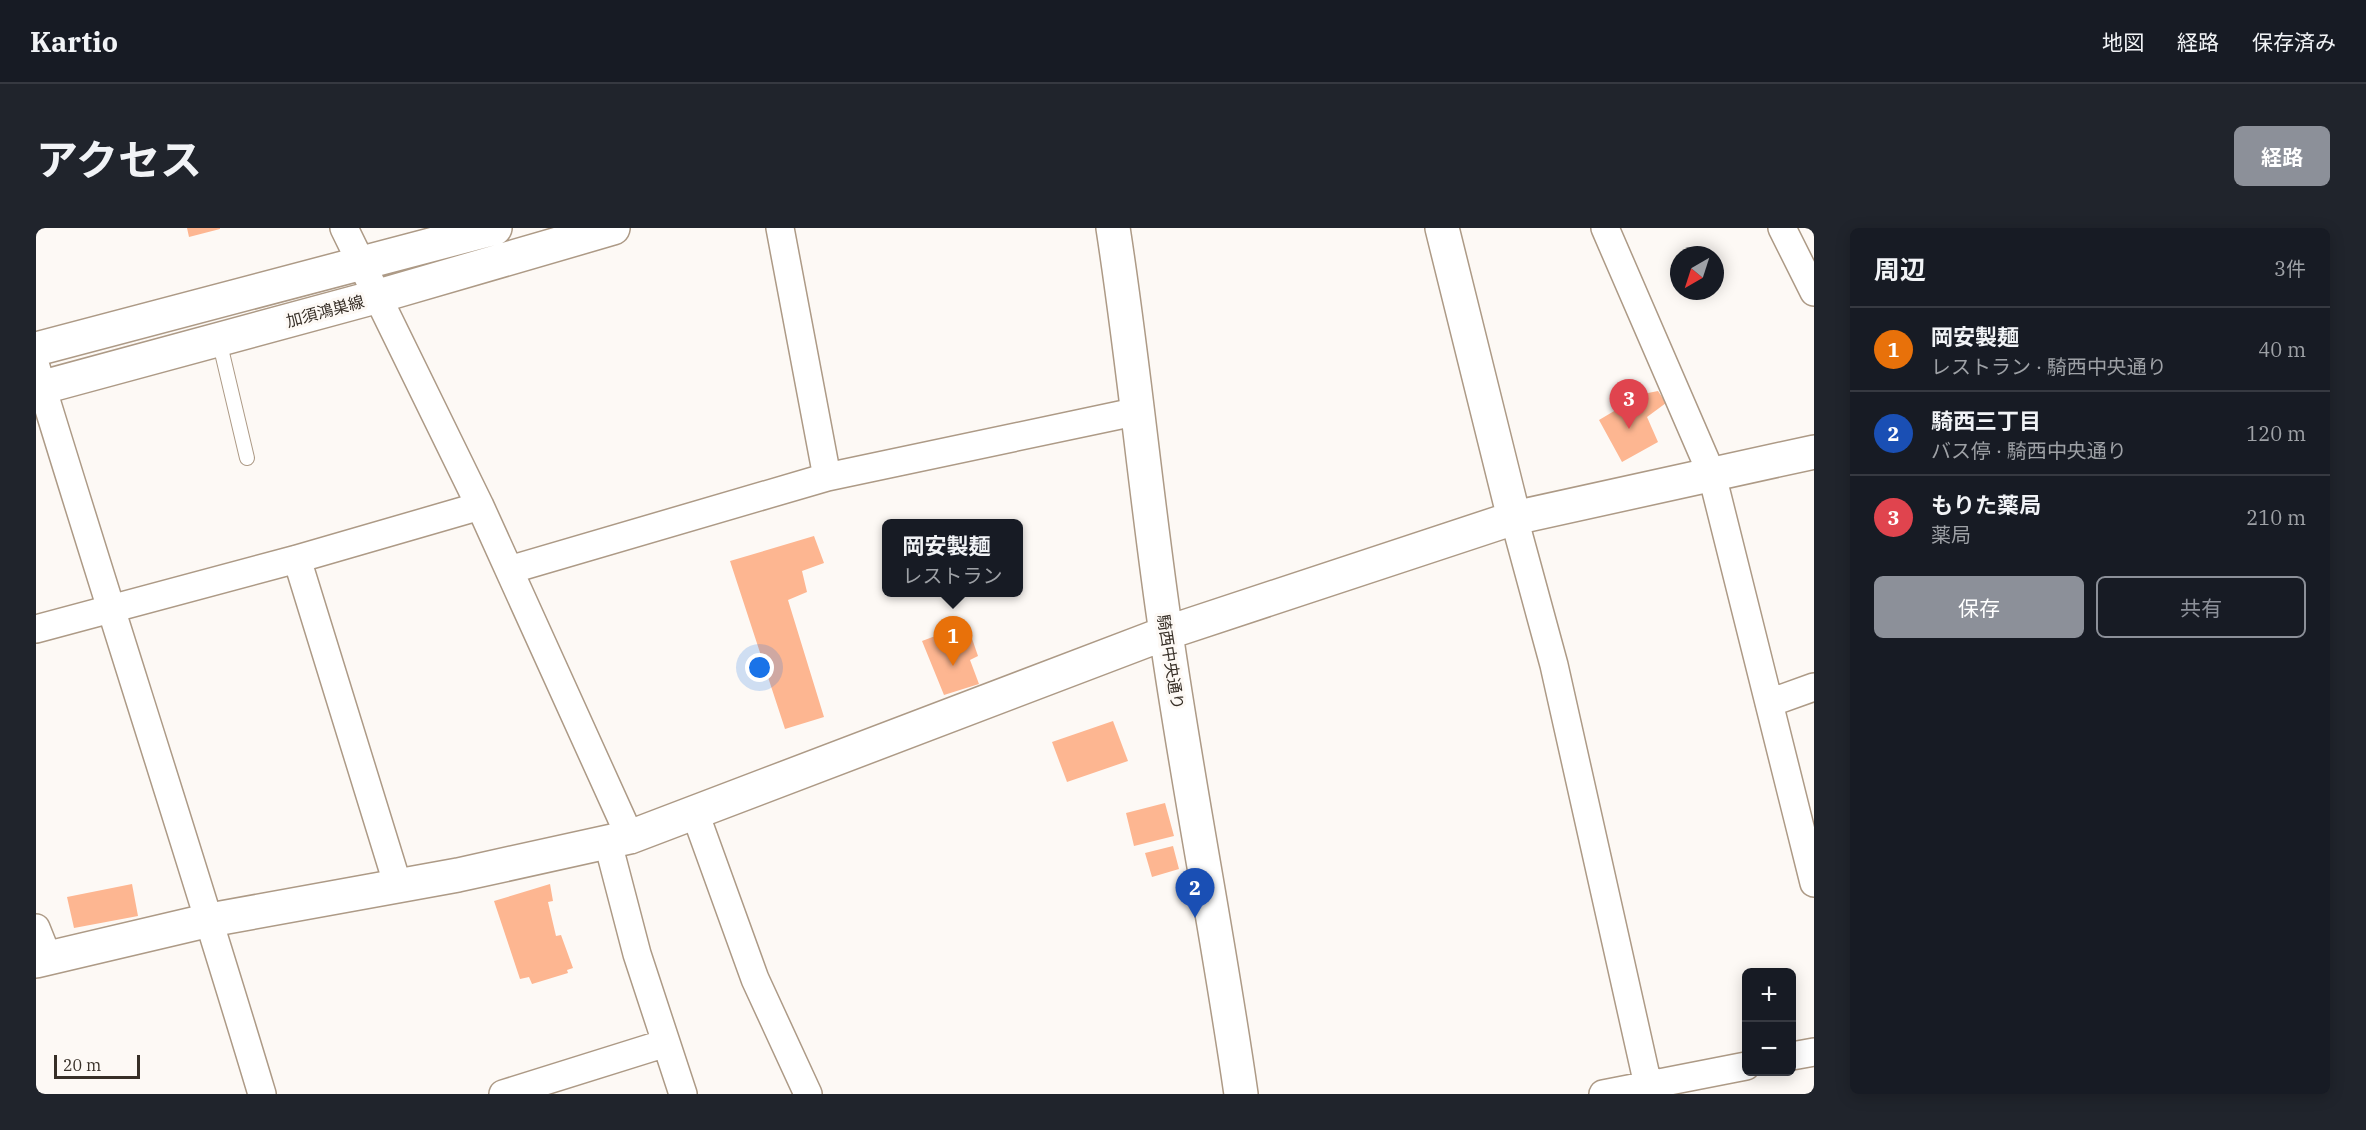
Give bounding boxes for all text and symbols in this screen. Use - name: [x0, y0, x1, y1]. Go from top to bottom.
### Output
- text: Kartio: [30, 23, 118, 60]
- text: 地図: [2102, 28, 2144, 56]
- text: 経路: [2177, 28, 2219, 56]
- text: 保存済み: [2252, 28, 2336, 56]
- button: 経路: [2234, 126, 2330, 186]
- text: アクセス: [36, 132, 202, 187]
- north arrow: [1670, 246, 1724, 300]
- text: 周辺: [1874, 252, 1926, 286]
- text: 3件: [2274, 255, 2306, 282]
- street label: 加須鴻巣線: [284, 291, 366, 331]
- text: 岡安製麺: [1931, 322, 2019, 351]
- text: 1: [1888, 336, 1900, 363]
- text: 40 m: [2258, 336, 2306, 363]
- text: レストラン · 騎西中央通り: [1931, 353, 2167, 380]
- pin: 3: [1610, 380, 1648, 429]
- text: 騎西三丁目: [1931, 406, 2041, 435]
- text: 2: [1888, 420, 1900, 447]
- text: 120 m: [2246, 420, 2306, 447]
- text: バス停 · 騎西中央通り: [1931, 437, 2127, 464]
- text: もりた薬局: [1931, 490, 2041, 519]
- text: 3: [1888, 504, 1900, 531]
- text: 210 m: [2246, 504, 2306, 531]
- popup: [882, 519, 1023, 597]
- text: 薬局: [1931, 521, 1971, 548]
- text: 岡安製麺: [903, 531, 991, 560]
- text: レストラン: [903, 562, 1003, 589]
- button: 保存: [1874, 576, 2084, 638]
- button: 共有: [2096, 576, 2306, 638]
- street label: 騎西中央通り: [1154, 613, 1188, 711]
- pin: 1: [934, 616, 972, 666]
- your location: [745, 653, 774, 682]
- pin: 2: [1176, 868, 1214, 918]
- map controls: [1742, 968, 1796, 1076]
- button: +: [1742, 968, 1796, 1022]
- button: −: [1742, 1022, 1796, 1076]
- scale bar: [54, 1052, 140, 1080]
- text: 20 m: [63, 1055, 101, 1075]

